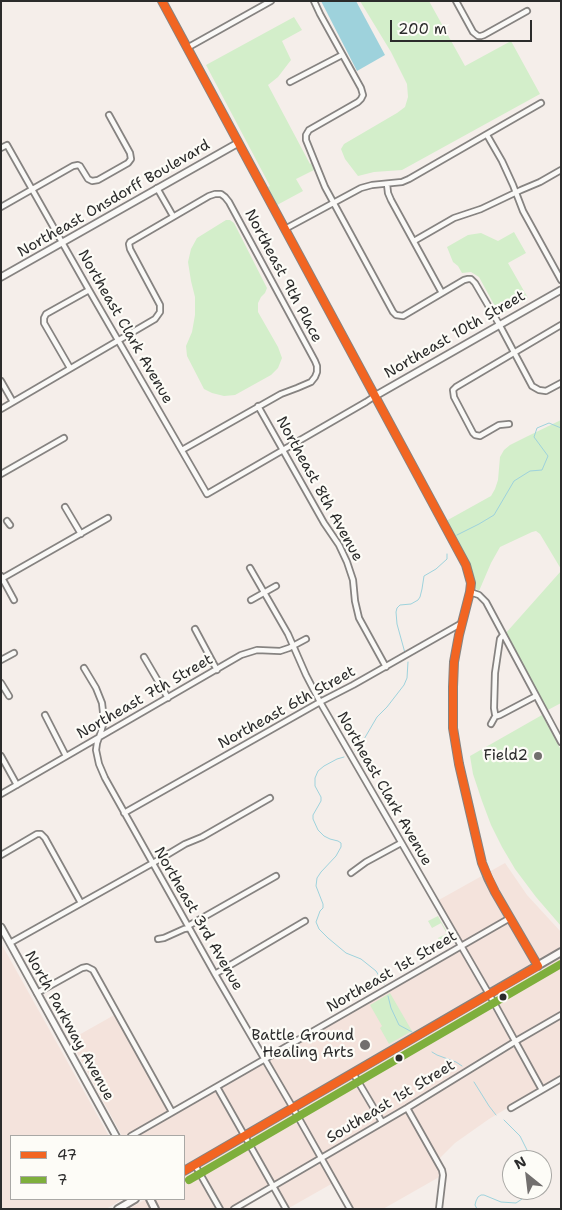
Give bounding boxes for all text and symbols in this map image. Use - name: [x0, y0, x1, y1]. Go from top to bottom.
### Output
- scale bar: [392, 10, 534, 42]
- text: 200 m: [398, 19, 447, 39]
- street label: Northeast Onsdorff Boulevard: [15, 136, 213, 262]
- street label: Northeast 9th Place: [240, 206, 326, 346]
- street label: Northeast Clark Avenue: [74, 247, 176, 407]
- street label: Northeast 10th Street: [381, 287, 529, 383]
- street label: Northeast 8th Avenue: [272, 413, 366, 565]
- street label: Northeast 7th Street: [74, 651, 216, 743]
- street label: Northeast 6th Street: [215, 663, 359, 753]
- street label: Northeast Clark Avenue: [333, 709, 435, 869]
- place label: Field2: [484, 747, 528, 765]
- marker: Field2: [532, 750, 544, 762]
- street label: Northeast 3rd Avenue: [149, 844, 247, 994]
- street label: Northeast 1st Street: [324, 927, 460, 1017]
- street label: North Parkway Avenue: [20, 948, 118, 1104]
- unlabelled marker: [498, 992, 508, 1002]
- place label: Battle Ground Healing Arts: [252, 1027, 354, 1062]
- marker: Battle Ground Healing Arts: [358, 1038, 372, 1052]
- unlabelled marker: [394, 1053, 404, 1063]
- street label: Southeast 1st Street: [324, 1057, 458, 1147]
- legend: [10, 1135, 185, 1200]
- text: 47: [57, 1145, 77, 1165]
- north arrow: [502, 1150, 552, 1200]
- text: N: [511, 1152, 529, 1173]
- text: 7: [57, 1170, 68, 1190]

